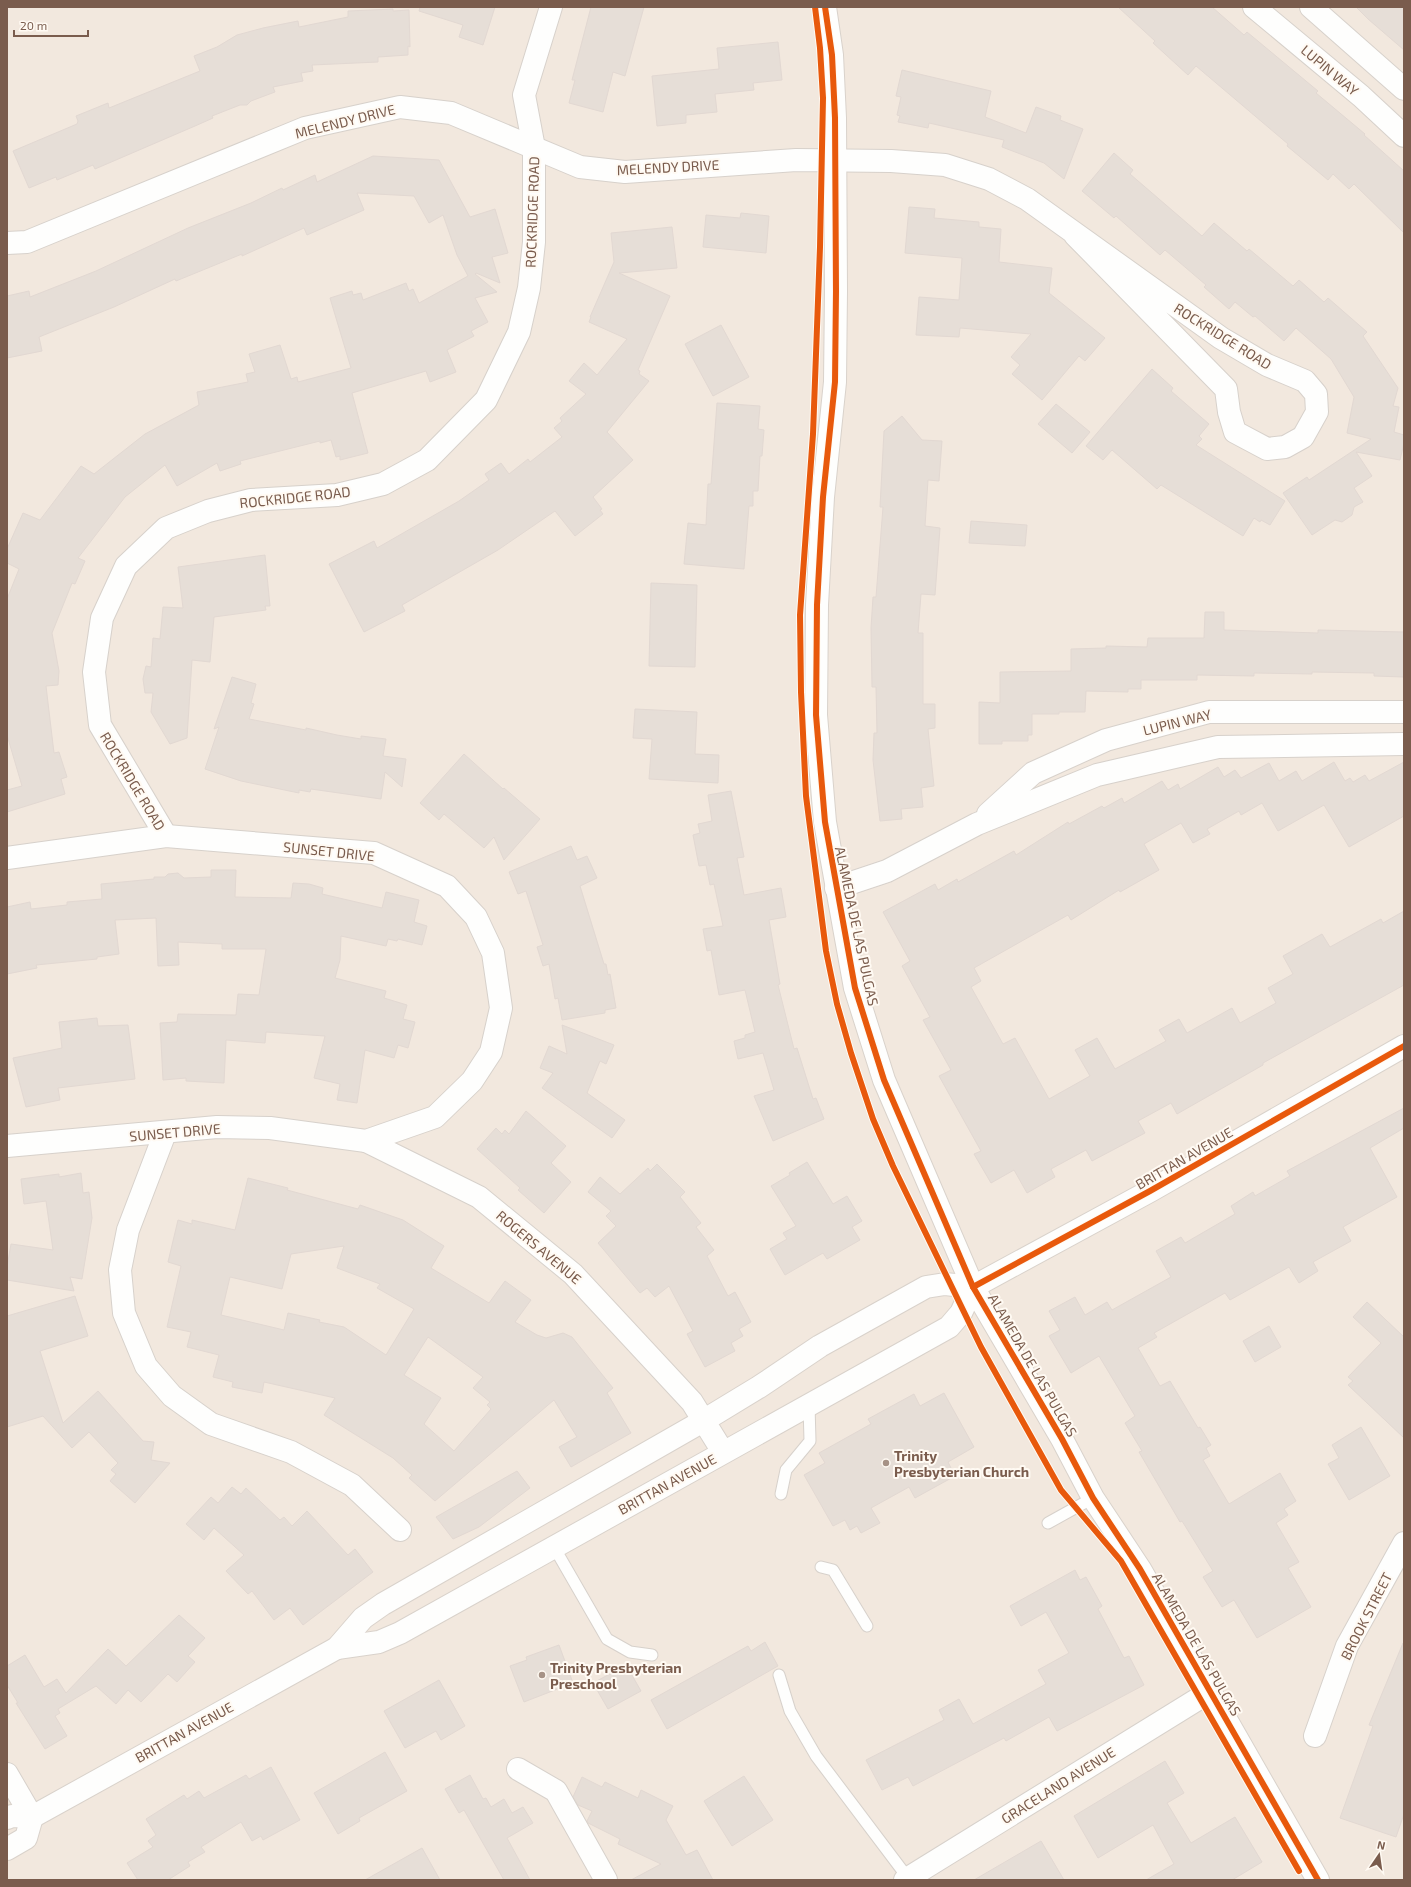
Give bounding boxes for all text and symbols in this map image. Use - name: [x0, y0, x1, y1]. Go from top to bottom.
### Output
- scale bar: [14, 12, 88, 38]
- text: 20 m: [20, 18, 47, 32]
- street label: LUPIN WAY: [1298, 41, 1362, 99]
- street label: MELENDY DRIVE: [293, 100, 397, 142]
- street label: ROCKRIDGE ROAD: [522, 156, 542, 268]
- street label: MELENDY DRIVE: [616, 156, 720, 178]
- street label: ROCKRIDGE ROAD: [1171, 299, 1275, 373]
- street label: ROCKRIDGE ROAD: [239, 483, 351, 511]
- street label: LUPIN WAY: [1141, 705, 1213, 739]
- street label: ROCKRIDGE ROAD: [97, 729, 169, 833]
- street label: SUNSET DRIVE: [283, 838, 376, 864]
- street label: ALAMEDA DE LAS PULGAS: [832, 845, 882, 1007]
- street label: SUNSET DRIVE: [129, 1120, 222, 1144]
- street label: BRITTAN AVENUE: [1132, 1123, 1236, 1193]
- street label: ROGERS AVENUE: [493, 1207, 585, 1288]
- street label: ALAMEDA DE LAS PULGAS: [985, 1290, 1081, 1440]
- place label: Trinity Presbyterian Church: [894, 1447, 1029, 1480]
- street label: BRITTAN AVENUE: [615, 1450, 719, 1518]
- marker: Trinity Presbyterian Church: [881, 1458, 891, 1468]
- street label: ALAMEDA DE LAS PULGAS: [1149, 1569, 1245, 1719]
- street label: BROOK STREET: [1337, 1569, 1395, 1663]
- place label: Trinity Presbyterian Preschool: [550, 1659, 682, 1692]
- marker: Trinity Presbyterian Preschool: [537, 1670, 547, 1680]
- street label: BRITTAN AVENUE: [132, 1698, 236, 1766]
- street label: GRACELAND AVENUE: [998, 1743, 1118, 1827]
- north arrow: [1359, 1835, 1399, 1875]
- text: N: [1376, 1838, 1387, 1852]

